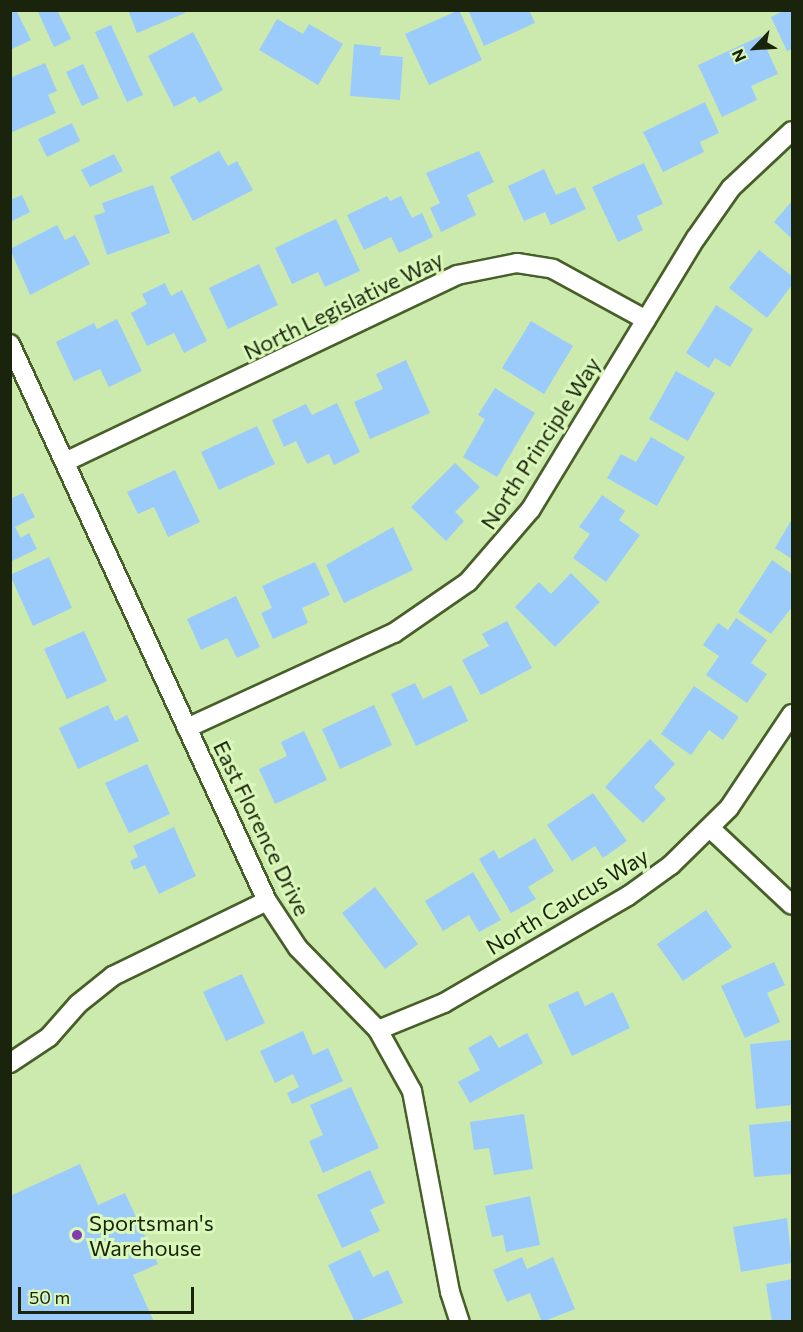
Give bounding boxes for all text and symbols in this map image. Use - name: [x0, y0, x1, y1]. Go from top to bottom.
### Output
- north arrow: [725, 18, 785, 78]
- text: N: [727, 46, 749, 65]
- street label: North Legislative Way: [239, 245, 447, 365]
- street label: North Principle Way: [474, 352, 606, 534]
- street label: East Florence Drive: [208, 736, 316, 920]
- street label: North Caucus Way: [481, 842, 653, 960]
- place label: Sportsman's Warehouse: [89, 1209, 214, 1260]
- marker: Sportsman's Warehouse: [70, 1228, 84, 1242]
- scale bar: [21, 1275, 196, 1313]
- text: 50 m: [29, 1286, 70, 1308]

